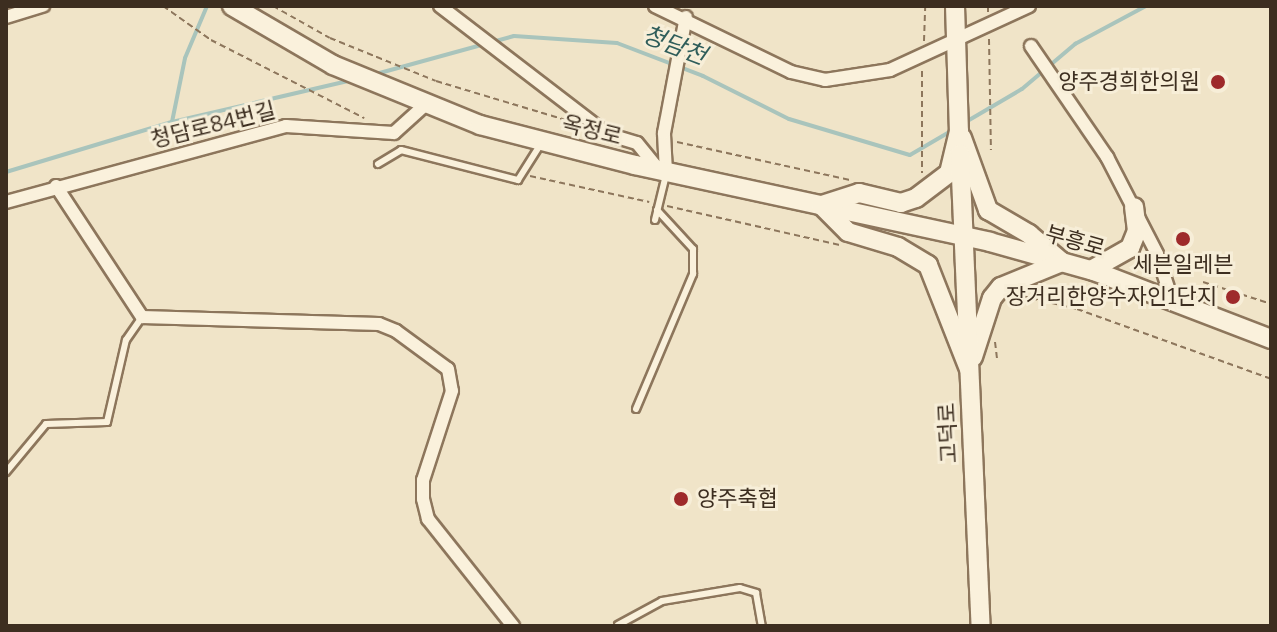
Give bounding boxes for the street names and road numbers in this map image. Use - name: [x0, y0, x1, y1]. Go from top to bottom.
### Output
- street label: 청담로84번길: [148, 97, 278, 153]
- street label: 옥정로: [559, 110, 625, 150]
- street label: 부흥로: [1042, 220, 1108, 262]
- street label: 고덕로: [933, 402, 963, 464]

